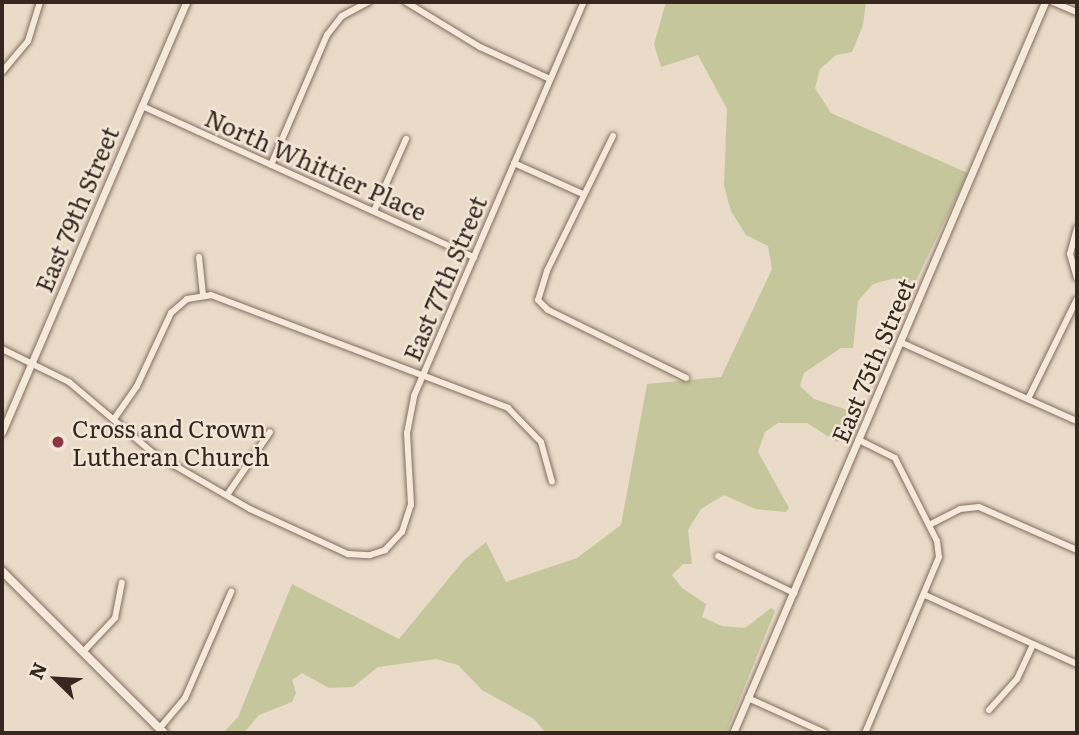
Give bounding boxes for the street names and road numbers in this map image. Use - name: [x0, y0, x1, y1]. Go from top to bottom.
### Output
- street label: North Whittier Place: [201, 102, 431, 226]
- street label: East 79th Street: [28, 122, 124, 296]
- street label: East 77th Street: [396, 191, 492, 365]
- street label: East 75th Street: [824, 273, 920, 447]

